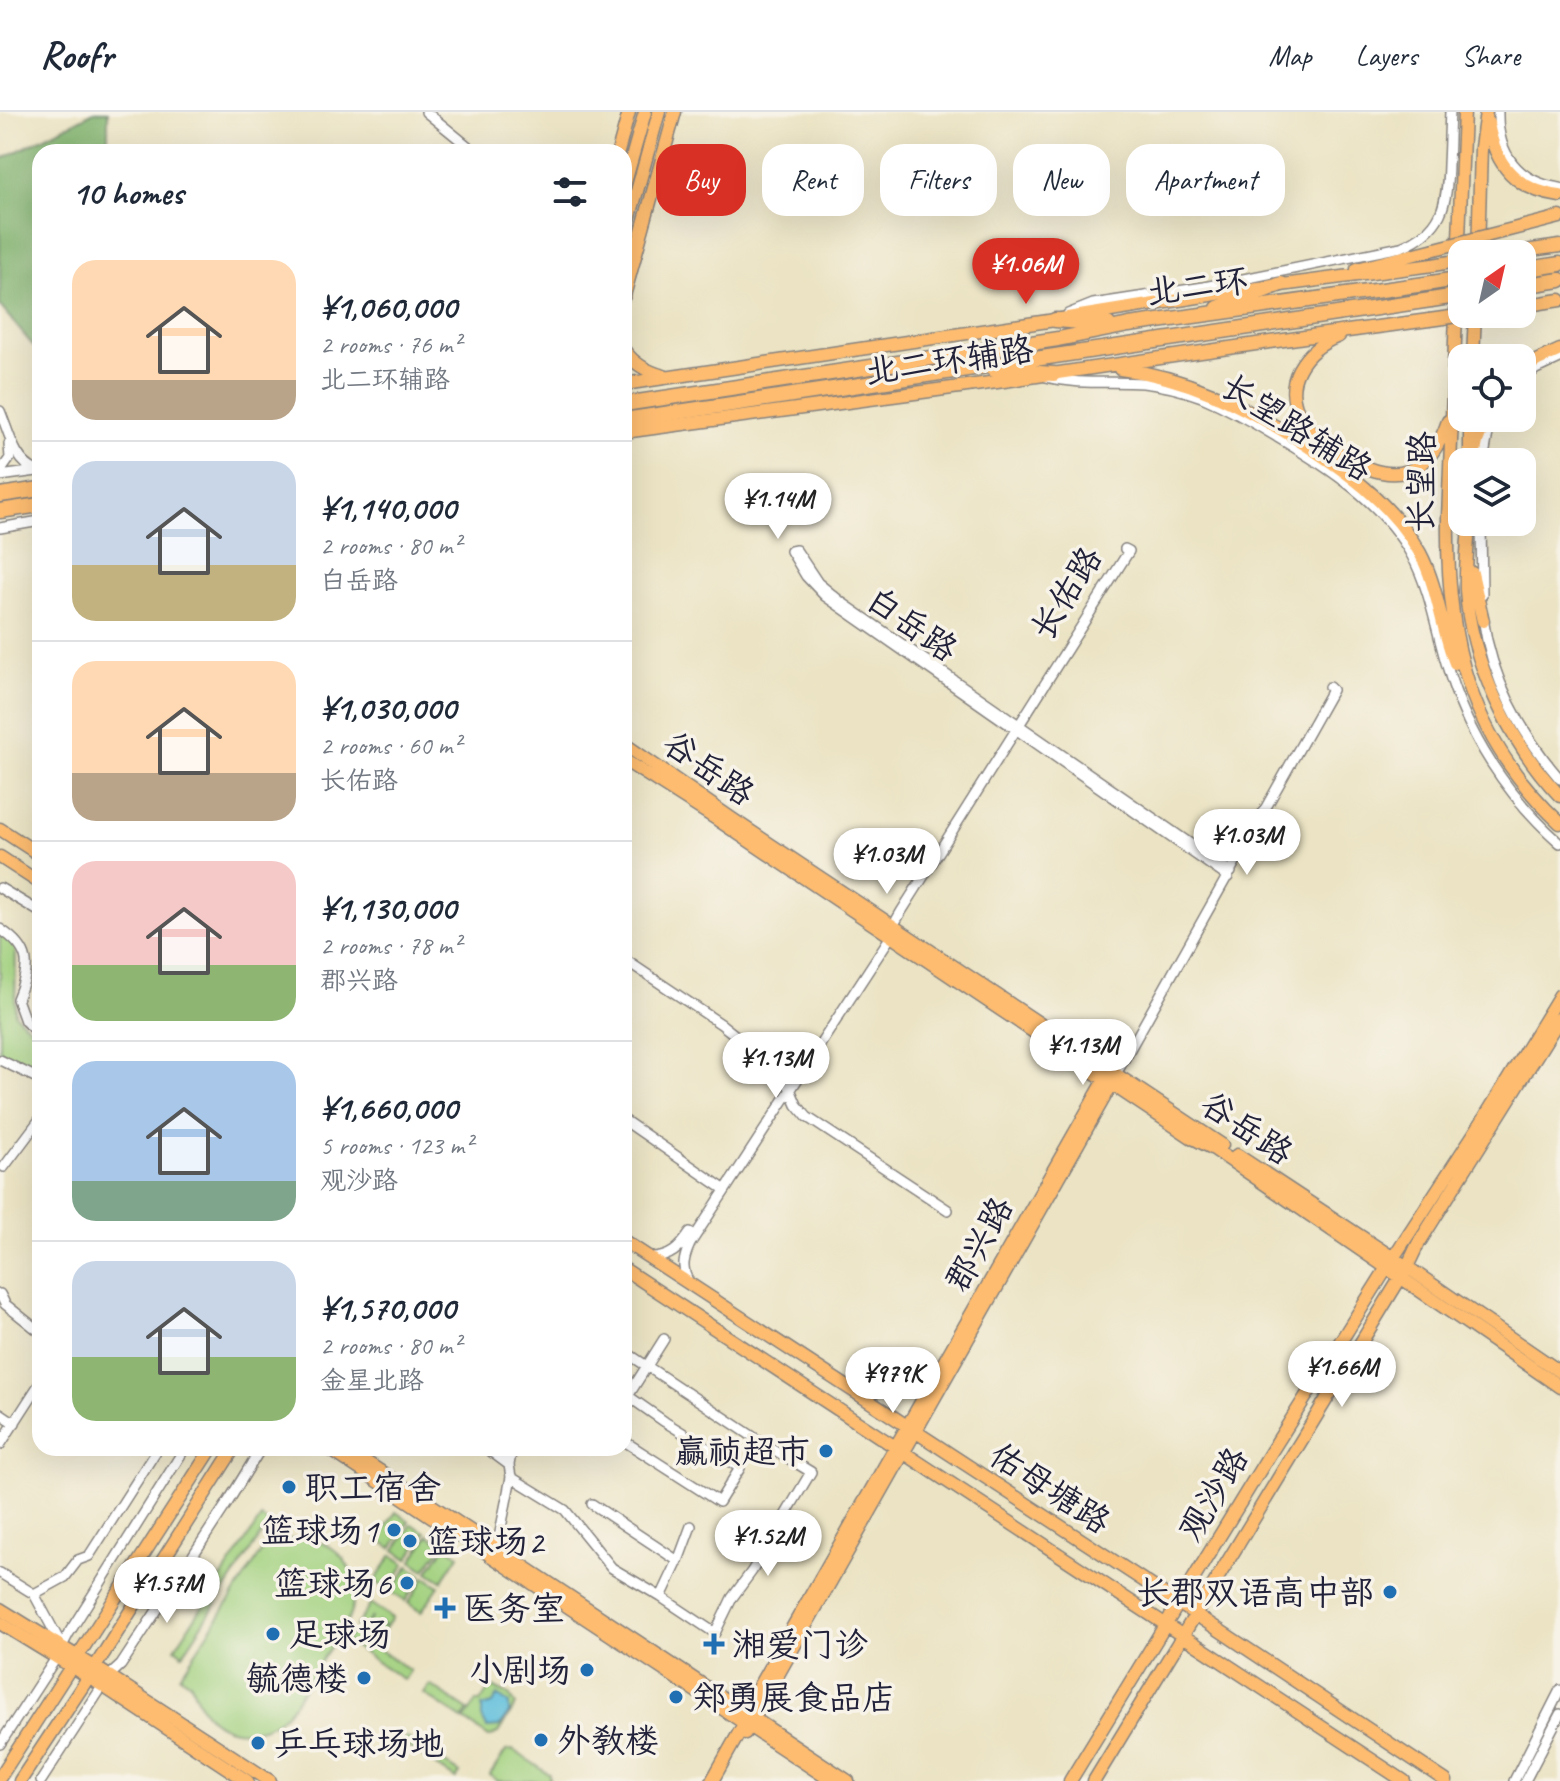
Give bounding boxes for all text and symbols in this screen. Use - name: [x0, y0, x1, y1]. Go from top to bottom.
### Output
- text: Roofr: [40, 32, 113, 79]
- text: Map: [1269, 38, 1312, 73]
- text: Layers: [1356, 38, 1417, 73]
- text: Share: [1461, 38, 1520, 73]
- chip: Buy: [656, 144, 746, 216]
- chip: Rent: [762, 144, 864, 216]
- chip: Filters: [880, 144, 997, 216]
- chip: New: [1013, 144, 1110, 216]
- chip: Apartment: [1126, 144, 1285, 216]
- icon: filters: [548, 170, 592, 214]
- text: 10 homes: [72, 171, 183, 214]
- pin: ¥1.06M: [961, 238, 1091, 306]
- north arrow: [1448, 240, 1536, 328]
- map controls: [1448, 240, 1536, 536]
- text: ¥1.06M: [990, 247, 1062, 280]
- street label: 北二环: [1144, 258, 1250, 314]
- text: ¥1,060,000: [320, 285, 457, 328]
- icon: home: [136, 292, 232, 388]
- street label: 北二环辅路: [862, 327, 1036, 393]
- text: 2 rooms · 76 m²: [320, 328, 461, 361]
- button: locate: [1448, 344, 1536, 432]
- text: 北二环辅路: [320, 363, 450, 396]
- street label: 长望路辅路: [1214, 364, 1380, 490]
- street label: 长望路: [1399, 431, 1443, 533]
- button: layers: [1448, 448, 1536, 536]
- pin: ¥1.14M: [713, 473, 843, 541]
- text: ¥1.14M: [743, 482, 813, 515]
- text: ¥1,140,000: [320, 486, 456, 529]
- icon: home: [136, 493, 232, 589]
- text: 2 rooms · 80 m²: [320, 529, 461, 562]
- street label: 长佑路: [1021, 538, 1111, 648]
- text: 白岳路: [320, 564, 398, 597]
- street label: 白岳路: [858, 577, 966, 671]
- text: ¥1,030,000: [320, 686, 456, 729]
- icon: home: [136, 693, 232, 789]
- street label: 谷岳路: [655, 721, 763, 815]
- text: 2 rooms · 60 m²: [320, 729, 461, 762]
- text: 长佑路: [320, 764, 398, 797]
- pin: ¥1.03M: [1182, 809, 1312, 877]
- text: ¥1.03M: [1212, 818, 1282, 851]
- pin: ¥1.03M: [822, 828, 952, 896]
- text: ¥1.03M: [852, 837, 922, 870]
- text: ¥1,130,000: [320, 886, 456, 929]
- icon: home: [136, 893, 232, 989]
- text: 2 rooms · 78 m²: [320, 929, 461, 962]
- text: 郡兴路: [320, 964, 398, 997]
- pin: ¥1.13M: [1018, 1019, 1148, 1087]
- text: ¥1.13M: [1048, 1028, 1118, 1061]
- pin: ¥1.13M: [711, 1032, 841, 1100]
- text: ¥1.13M: [741, 1041, 811, 1074]
- street label: 谷岳路: [1193, 1082, 1301, 1174]
- text: ¥1,660,000: [320, 1086, 457, 1129]
- icon: home: [136, 1093, 232, 1189]
- text: 5 rooms · 123 m²: [320, 1129, 472, 1162]
- text: 观沙路: [320, 1164, 398, 1197]
- street label: 郡兴路: [935, 1189, 1023, 1299]
- text: ¥1,570,000: [320, 1286, 455, 1329]
- icon: home: [136, 1293, 232, 1389]
- text: 2 rooms · 80 m²: [320, 1329, 461, 1362]
- pin: ¥1.66M: [1277, 1341, 1407, 1409]
- pin: ¥979K: [837, 1347, 949, 1415]
- text: ¥1.66M: [1306, 1350, 1378, 1383]
- text: ¥979K: [863, 1356, 923, 1389]
- text: 金星北路: [320, 1364, 424, 1397]
- place label: 赢祯超市: [674, 1430, 810, 1473]
- street label: 佑母塘路: [981, 1433, 1119, 1543]
- street label: 观沙路: [1168, 1439, 1258, 1549]
- marker: 赢祯超市: [817, 1442, 835, 1460]
- place label: 职工宿舍: [305, 1466, 441, 1509]
- marker: 职工宿舍: [280, 1478, 298, 1496]
- place label: 篮球场1: [261, 1509, 380, 1552]
- pin: ¥1.52M: [703, 1510, 833, 1578]
- text: ¥1.52M: [733, 1519, 803, 1552]
- place label: 篮球场2: [426, 1520, 546, 1563]
- marker: 篮球场1: [385, 1521, 403, 1539]
- marker: 篮球场2: [401, 1532, 419, 1550]
- pin: ¥1.57M: [102, 1557, 232, 1625]
- place label: 篮球场6: [274, 1562, 393, 1605]
- text: ¥1.57M: [132, 1566, 202, 1599]
- place label: 长郡双语高中部: [1136, 1571, 1374, 1614]
- marker: 篮球场6: [398, 1574, 416, 1592]
- marker: 长郡双语高中部: [1381, 1583, 1399, 1601]
- place label: 医务室: [463, 1587, 565, 1630]
- marker: 医务室: [434, 1597, 456, 1619]
- place label: 足球场: [289, 1613, 391, 1656]
- place label: 湘爱门诊: [732, 1623, 868, 1666]
- marker: 足球场: [264, 1625, 282, 1643]
- marker: 湘爱门诊: [703, 1633, 725, 1655]
- place label: 小剧场: [469, 1649, 571, 1692]
- place label: 毓德楼: [246, 1657, 348, 1700]
- marker: 小剧场: [578, 1661, 596, 1679]
- marker: 毓德楼: [355, 1669, 373, 1687]
- place label: 郑勇展食品店: [692, 1676, 896, 1719]
- marker: 郑勇展食品店: [667, 1688, 685, 1706]
- place label: 外教楼: [557, 1719, 659, 1762]
- place label: 乒乓球场地: [274, 1722, 444, 1765]
- marker: 外教楼: [532, 1731, 550, 1749]
- marker: 乒乓球场地: [249, 1734, 267, 1752]

